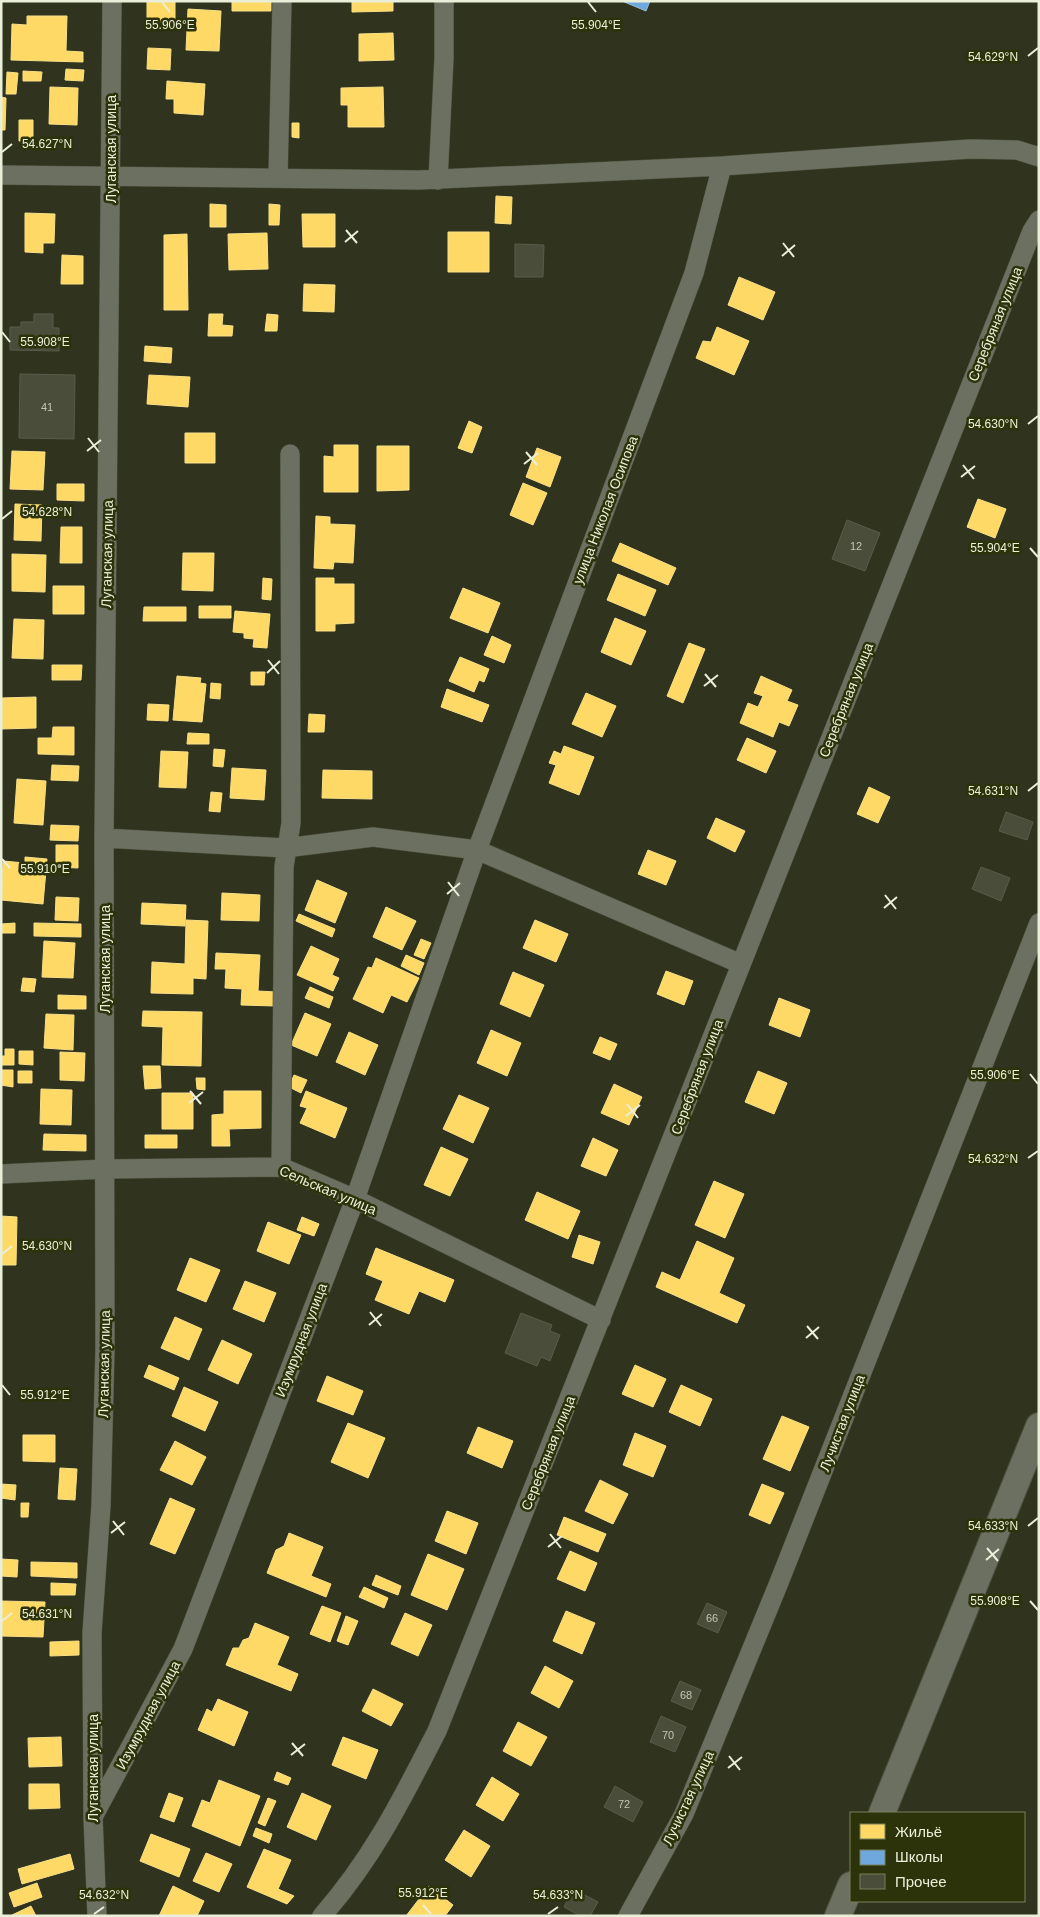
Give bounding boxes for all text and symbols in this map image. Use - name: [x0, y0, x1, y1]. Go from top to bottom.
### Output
- text: 55.906°E: [145, 18, 195, 32]
- text: 55.904°E: [571, 18, 621, 32]
- text: 54.629°N: [968, 50, 1018, 64]
- street label: Луганская улица: [103, 95, 119, 203]
- text: 54.627°N: [22, 137, 72, 151]
- street label: Серебряная улица: [965, 264, 1025, 384]
- text: 55.908°E: [20, 335, 70, 349]
- house number: 41: [41, 401, 53, 413]
- text: 54.630°N: [968, 417, 1018, 431]
- street label: улица Николая Осипова: [569, 433, 641, 586]
- street label: Луганская улица: [98, 500, 116, 608]
- text: 54.628°N: [22, 505, 72, 519]
- house number: 12: [850, 540, 862, 552]
- text: 55.904°E: [970, 541, 1020, 555]
- street label: Серебряная улица: [816, 640, 876, 760]
- text: 54.631°N: [968, 784, 1018, 798]
- text: 55.910°E: [20, 862, 70, 876]
- street label: Луганская улица: [97, 905, 113, 1013]
- street label: Серебряная улица: [668, 1017, 726, 1137]
- text: 55.906°E: [970, 1068, 1020, 1082]
- text: 54.632°N: [968, 1152, 1018, 1166]
- street label: Сельская улица: [277, 1162, 379, 1218]
- text: 54.630°N: [22, 1239, 72, 1253]
- street label: Изумрудная улица: [272, 1281, 330, 1399]
- street label: Луганская улица: [95, 1310, 113, 1418]
- street label: Лучистая улица: [816, 1372, 868, 1474]
- text: 55.912°E: [20, 1388, 70, 1402]
- street label: Серебряная улица: [518, 1393, 578, 1513]
- text: 54.633°N: [968, 1519, 1018, 1533]
- text: 55.908°E: [970, 1594, 1020, 1608]
- text: 54.631°N: [22, 1607, 72, 1621]
- house number: 66: [706, 1612, 718, 1624]
- street label: Изумрудная улица: [113, 1658, 183, 1772]
- house number: 68: [680, 1689, 692, 1701]
- street label: Луганская улица: [85, 1714, 101, 1822]
- house number: 70: [662, 1729, 674, 1741]
- street label: Лучистая улица: [659, 1748, 717, 1848]
- house number: 72: [618, 1798, 630, 1810]
- legend: [850, 1812, 1025, 1902]
- text: Жильё: [895, 1823, 942, 1840]
- text: Школы: [895, 1848, 943, 1865]
- text: Прочее: [895, 1873, 947, 1890]
- text: 55.912°E: [398, 1886, 448, 1900]
- text: 54.632°N: [79, 1888, 129, 1902]
- text: 54.633°N: [533, 1888, 583, 1902]

